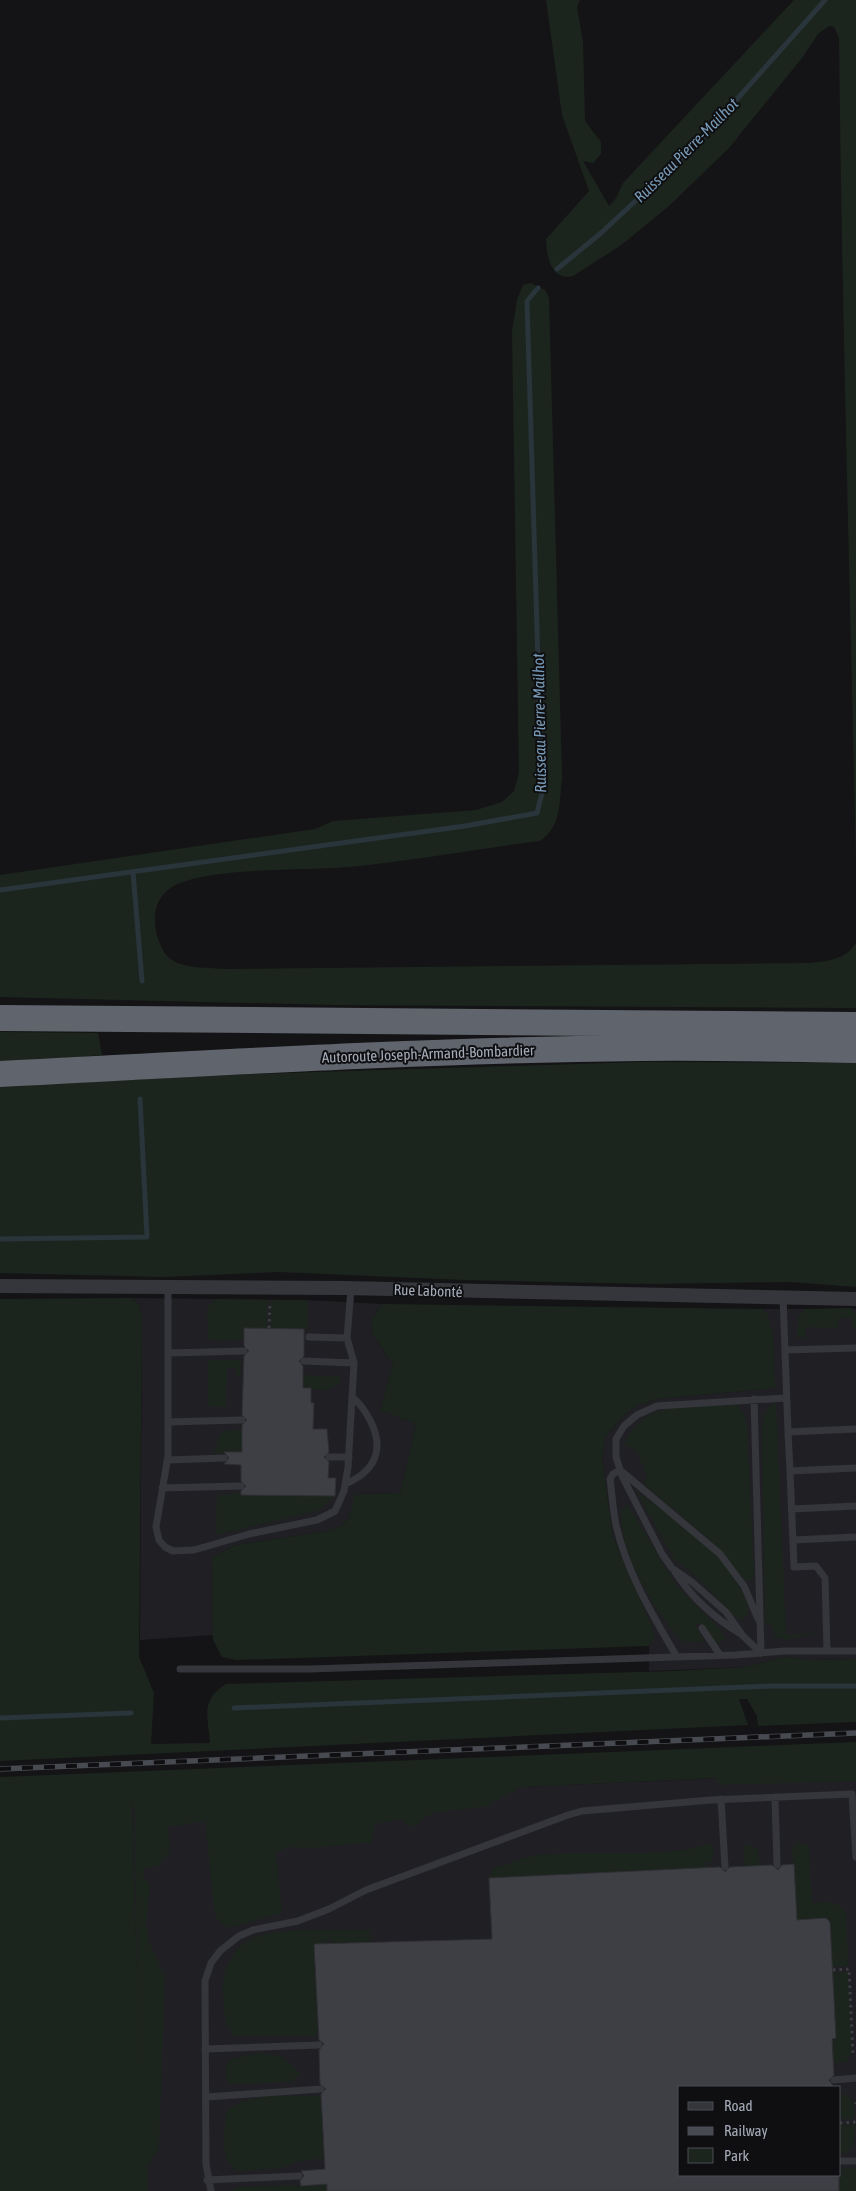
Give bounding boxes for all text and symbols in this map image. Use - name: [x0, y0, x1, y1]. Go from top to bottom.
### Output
- water label: Ruisseau Pierre-Mailhot: [630, 94, 742, 206]
- water label: Ruisseau Pierre-Mailhot: [529, 653, 549, 793]
- street label: Autoroute Joseph-Armand-Bombardier: [321, 1041, 535, 1066]
- street label: Rue Labonté: [393, 1281, 463, 1300]
- legend: [678, 2086, 841, 2176]
- text: Road: [724, 2097, 753, 2114]
- text: Railway: [724, 2122, 768, 2139]
- text: Park: [724, 2147, 749, 2164]

